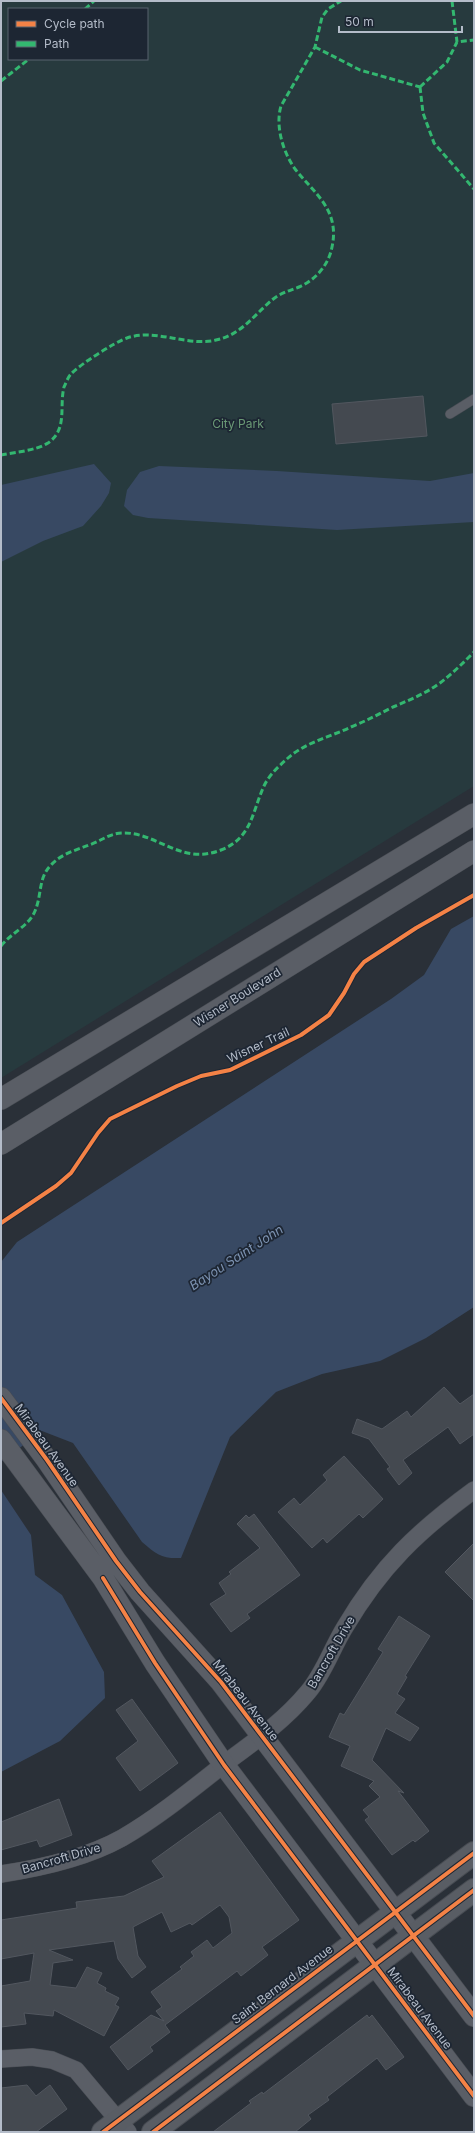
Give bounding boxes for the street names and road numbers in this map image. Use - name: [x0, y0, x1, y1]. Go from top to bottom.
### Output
- street label: Wisner Boulevard: [191, 964, 283, 1030]
- street label: Wisner Trail: [224, 1024, 292, 1066]
- street label: Mirabeau Avenue: [12, 1401, 82, 1489]
- street label: Bancroft Drive: [304, 1613, 358, 1691]
- street label: Mirabeau Avenue: [210, 1656, 282, 1744]
- street label: Bancroft Drive: [20, 1840, 102, 1876]
- street label: Saint Bernard Avenue: [229, 1941, 335, 2027]
- street label: Mirabeau Avenue: [384, 1964, 456, 2052]

